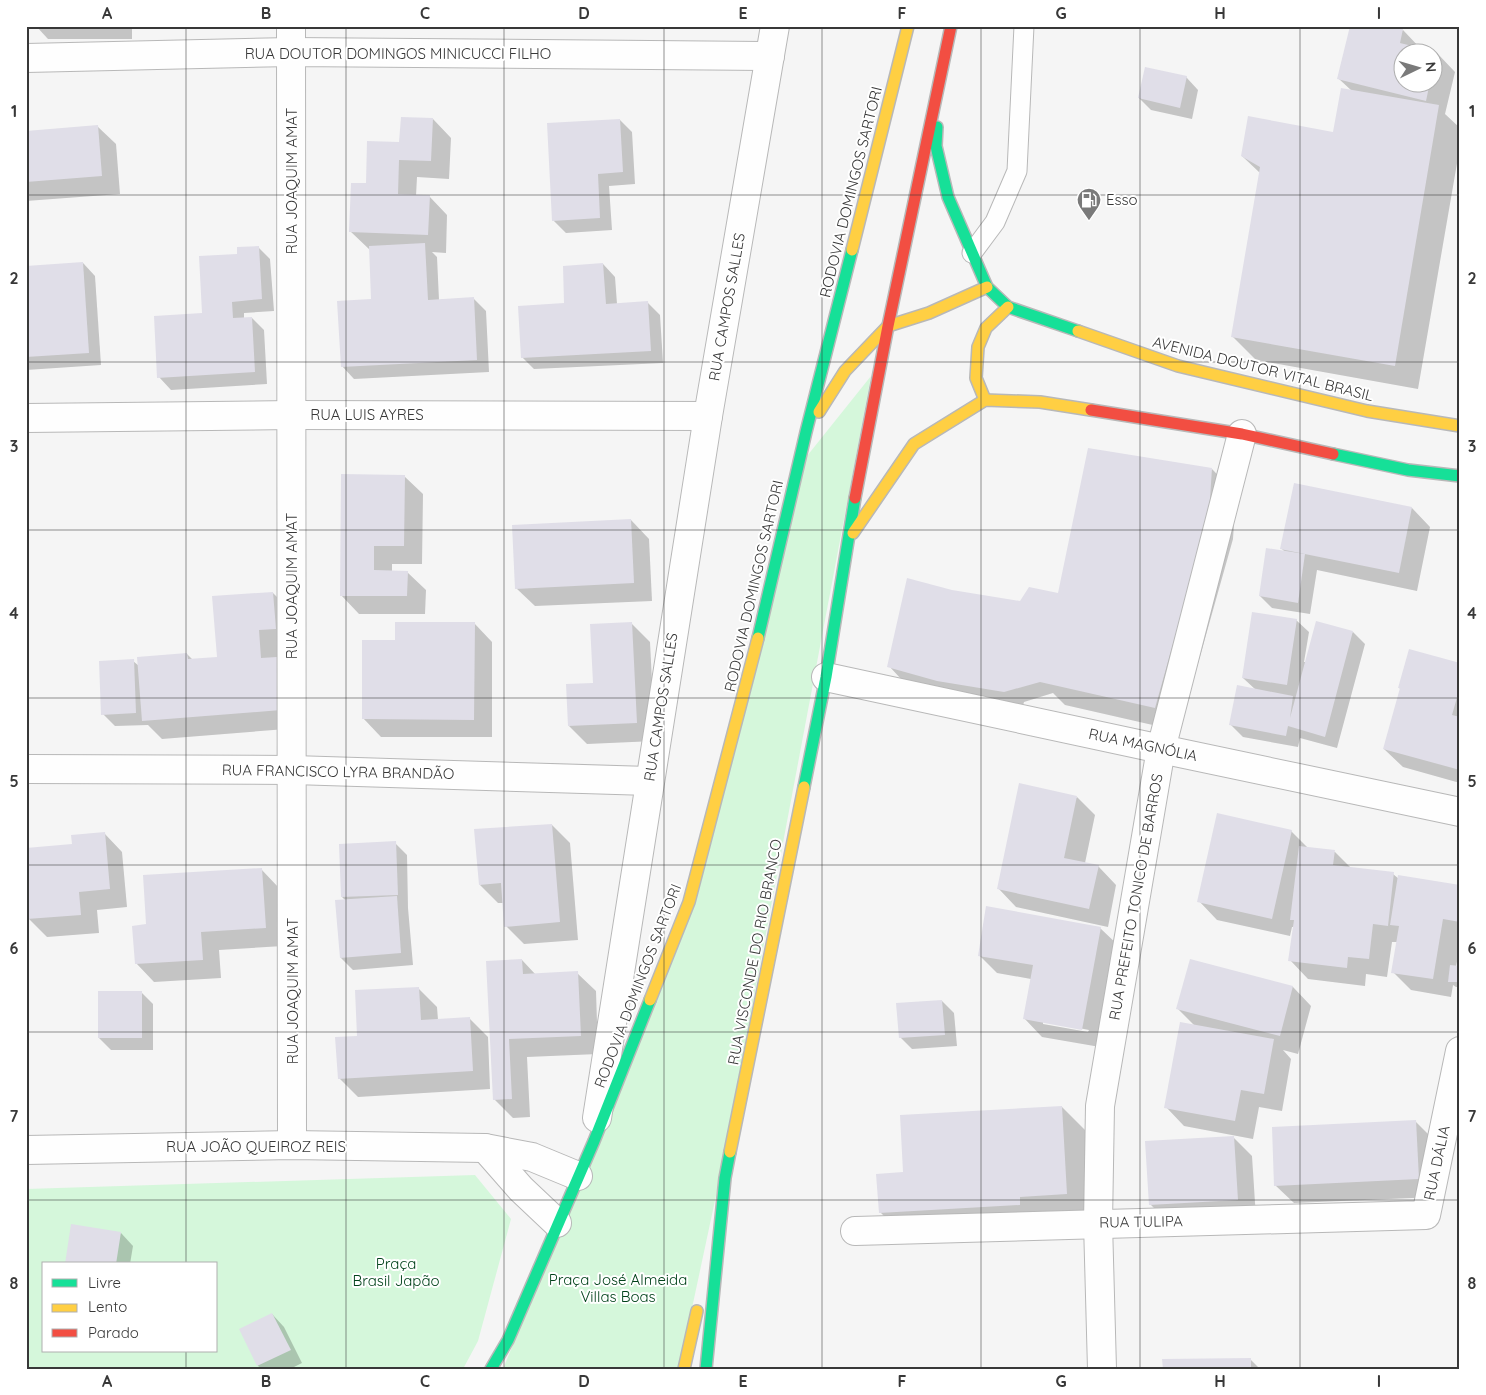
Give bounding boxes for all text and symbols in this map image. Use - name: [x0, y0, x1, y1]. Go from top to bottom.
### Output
- text: A: [102, 3, 113, 23]
- text: B: [261, 3, 271, 23]
- text: C: [420, 3, 430, 23]
- text: D: [578, 3, 590, 23]
- text: E: [738, 3, 748, 23]
- text: F: [898, 3, 907, 23]
- text: G: [1055, 3, 1067, 23]
- text: H: [1214, 3, 1226, 23]
- text: I: [1377, 3, 1381, 23]
- north arrow: [1394, 42, 1444, 92]
- street label: RUA DOUTOR DOMINGOS MINICUCCI FILHO: [245, 44, 551, 63]
- text: N: [1422, 61, 1440, 73]
- street label: RODOVIA DOMINGOS SARTORI: [815, 84, 886, 299]
- text: 1: [11, 101, 17, 121]
- text: 1: [1469, 101, 1475, 121]
- street label: RUA JOAQUIM AMAT: [282, 108, 301, 254]
- fuel station icon: Esso: [1076, 187, 1102, 221]
- place label: Esso: [1106, 190, 1138, 209]
- street label: RUA CAMPOS SALLES: [704, 231, 749, 383]
- text: 2: [9, 268, 19, 288]
- text: 2: [1467, 268, 1477, 288]
- street label: AVENIDA DOUTOR VITAL BRASIL: [1151, 332, 1375, 405]
- street label: RUA LUIS AYRES: [310, 405, 424, 424]
- text: 3: [10, 436, 18, 456]
- text: 3: [1468, 436, 1476, 456]
- street label: RODOVIA DOMINGOS SARTORI: [720, 478, 787, 694]
- street label: RUA JOAQUIM AMAT: [282, 513, 301, 659]
- text: 4: [9, 603, 19, 623]
- text: 4: [1467, 603, 1477, 623]
- street label: RUA CAMPOS SALLES: [639, 631, 682, 783]
- street label: RUA MAGNÓLIA: [1087, 724, 1199, 765]
- street label: RUA FRANCISCO LYRA BRANDÃO: [222, 760, 454, 783]
- text: 5: [9, 771, 19, 791]
- text: 5: [1467, 771, 1477, 791]
- street label: RUA PREFEITO TONICO DE BARROS: [1104, 772, 1167, 1022]
- street label: RUA VISCONDE DO RIO BRANCO: [723, 837, 786, 1066]
- street label: RODOVIA DOMINGOS SARTORI: [590, 881, 685, 1090]
- street label: RUA JOAQUIM AMAT: [283, 918, 302, 1064]
- text: 6: [10, 938, 19, 958]
- text: 6: [1468, 938, 1477, 958]
- text: 7: [10, 1106, 19, 1126]
- text: 7: [1468, 1106, 1477, 1126]
- street label: RUA DÁLIA: [1419, 1123, 1454, 1202]
- street label: RUA JOÃO QUEIROZ REIS: [166, 1137, 346, 1156]
- street label: RUA TULIPA: [1099, 1211, 1183, 1232]
- park label: Praça Brasil Japão: [352, 1254, 440, 1290]
- legend: [42, 1262, 218, 1352]
- park label: Praça José Almeida Villas Boas: [549, 1270, 687, 1306]
- text: 8: [10, 1273, 19, 1293]
- text: Livre: [88, 1273, 121, 1292]
- text: 8: [1468, 1273, 1477, 1293]
- text: Lento: [88, 1297, 127, 1316]
- text: Parado: [88, 1323, 139, 1342]
- text: A: [102, 1371, 113, 1391]
- text: B: [261, 1371, 271, 1391]
- text: C: [420, 1371, 430, 1391]
- text: D: [578, 1371, 590, 1391]
- text: E: [738, 1371, 748, 1391]
- text: F: [898, 1371, 907, 1391]
- text: G: [1055, 1371, 1067, 1391]
- text: H: [1214, 1371, 1226, 1391]
- text: I: [1377, 1371, 1381, 1391]

